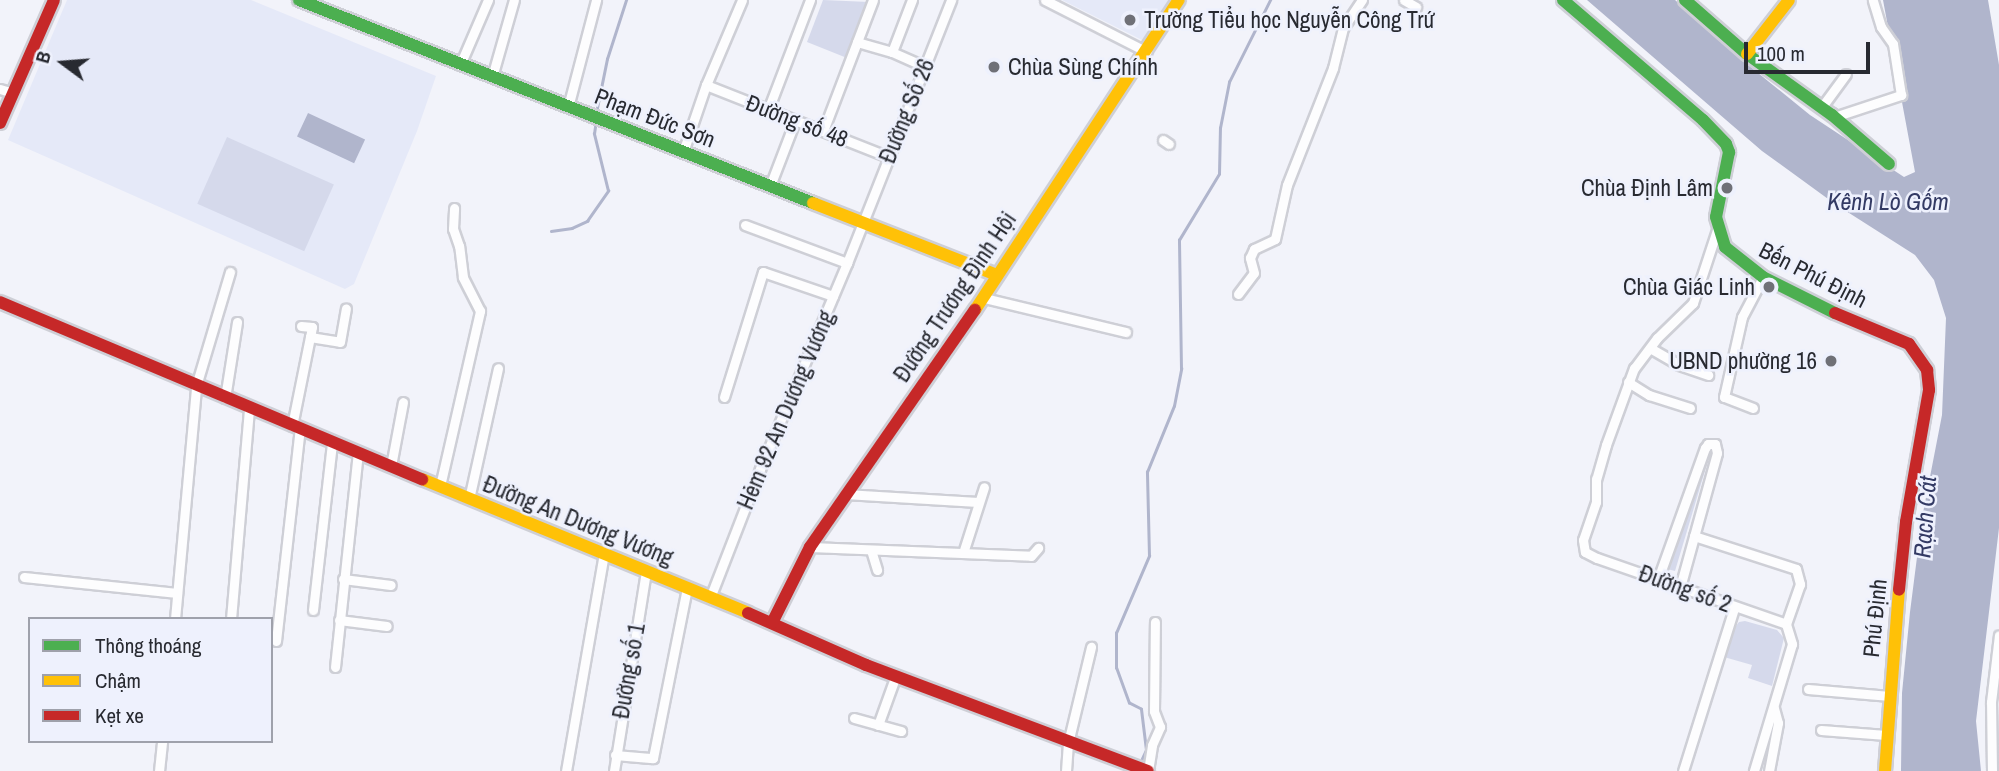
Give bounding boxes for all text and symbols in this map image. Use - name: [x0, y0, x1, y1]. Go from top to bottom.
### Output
- place label: Trường Tiểu học Nguyễn Công Trứ: [1144, 6, 1435, 34]
- marker: Trường Tiểu học Nguyễn Công Trứ: [1122, 12, 1138, 28]
- north arrow: [28, 28, 98, 98]
- scale bar: [1747, 28, 1873, 72]
- text: 100 m: [1757, 39, 1805, 68]
- text: B: [29, 48, 57, 66]
- place label: Chùa Sùng Chính: [1008, 53, 1158, 81]
- street label: Đường Số 26: [874, 55, 940, 167]
- marker: Chùa Sùng Chính: [986, 59, 1002, 75]
- street label: Phạm Đức Sơn: [591, 82, 719, 154]
- street label: Đường số 48: [742, 89, 852, 153]
- place label: Chùa Định Lâm: [1581, 174, 1713, 202]
- marker: Chùa Định Lâm: [1719, 180, 1735, 196]
- water label: Kênh Lò Gốm: [1827, 188, 1949, 216]
- street label: Đường Trương Đình Hội: [888, 207, 1022, 387]
- street label: Bến Phú Định: [1754, 236, 1872, 314]
- place label: Chùa Giác Linh: [1623, 273, 1755, 301]
- marker: Chùa Giác Linh: [1761, 279, 1777, 295]
- street label: Hẻm 92 An Dương Vương: [731, 306, 841, 514]
- place label: UBND phường 16: [1669, 347, 1817, 375]
- marker: UBND phường 16: [1823, 353, 1839, 369]
- street label: Đường An Dương Vương: [478, 470, 678, 572]
- water label: Rạch Cát: [1908, 475, 1942, 559]
- street label: Đường số 2: [1635, 560, 1735, 618]
- street label: Phú Định: [1857, 577, 1893, 659]
- legend: [28, 617, 273, 743]
- street label: Đường số 1: [607, 621, 651, 721]
- text: Thông thoáng: [95, 631, 201, 660]
- text: Chậm: [95, 666, 141, 695]
- text: Kẹt xe: [95, 701, 144, 730]

